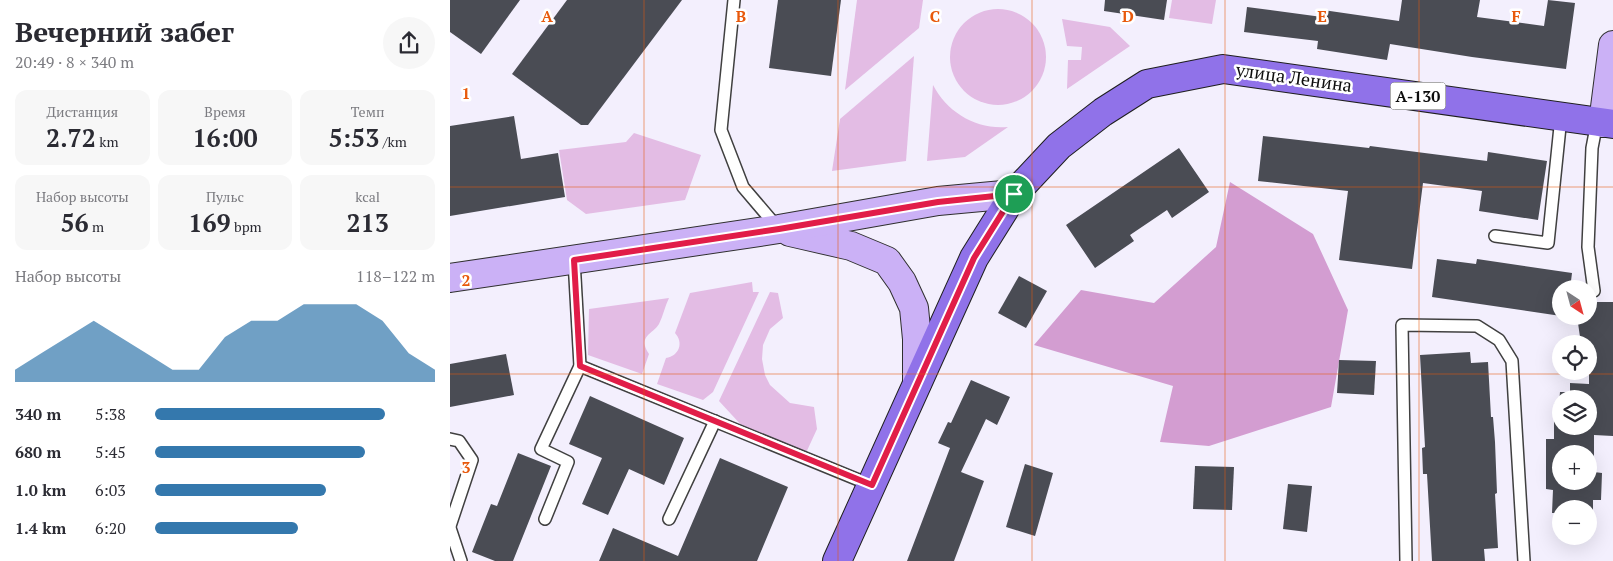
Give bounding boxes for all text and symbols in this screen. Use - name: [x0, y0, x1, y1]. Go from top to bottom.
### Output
- text: A: [541, 5, 553, 27]
- text: B: [736, 5, 746, 27]
- text: C: [930, 5, 940, 27]
- text: D: [1122, 5, 1134, 27]
- text: E: [1317, 5, 1327, 27]
- text: F: [1511, 5, 1521, 27]
- text: Вечерний забег: [15, 13, 234, 50]
- button: share: [383, 17, 435, 69]
- text: 20:49 · 8 × 340 m: [15, 51, 134, 73]
- street label: улица Ленина: [1234, 57, 1354, 97]
- text: 1: [461, 82, 471, 104]
- road number: А-130: [1390, 82, 1446, 110]
- text: Дистанция: [47, 102, 118, 121]
- text: Время: [204, 102, 246, 121]
- text: Темп: [351, 102, 384, 121]
- text: 2.72: [46, 121, 96, 154]
- text: 16:00: [192, 121, 258, 154]
- text: 5:53: [328, 121, 379, 154]
- text: km: [96, 132, 119, 151]
- text: /km: [379, 132, 407, 151]
- pin: [993, 173, 1035, 215]
- icon: arrive: [1000, 180, 1028, 208]
- text: Набор высоты: [36, 187, 129, 206]
- text: Пульс: [206, 187, 244, 206]
- text: kcal: [355, 187, 380, 206]
- text: 56: [60, 206, 89, 239]
- text: 169: [188, 206, 231, 239]
- text: 213: [346, 206, 389, 239]
- text: m: [89, 217, 104, 236]
- text: bpm: [231, 217, 262, 236]
- text: Набор высоты: [15, 265, 121, 287]
- text: 118–122 m: [356, 265, 435, 287]
- text: 2: [461, 269, 471, 291]
- north arrow: [1552, 280, 1598, 325]
- map controls: [1552, 280, 1597, 545]
- button: locate: [1552, 335, 1597, 380]
- button: layers: [1552, 390, 1597, 435]
- text: 340 m: [15, 403, 61, 425]
- text: 5:38: [95, 403, 126, 425]
- text: 680 m: [15, 441, 61, 463]
- text: 5:45: [95, 441, 126, 463]
- button: +: [1552, 445, 1597, 490]
- text: 3: [461, 456, 471, 478]
- text: 1.0 km: [15, 479, 66, 501]
- text: 6:03: [95, 479, 126, 501]
- button: −: [1552, 500, 1597, 545]
- text: 1.4 km: [15, 517, 66, 539]
- text: 6:20: [95, 517, 126, 539]

